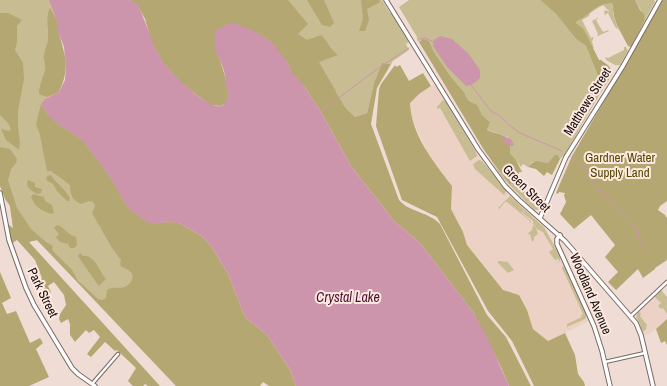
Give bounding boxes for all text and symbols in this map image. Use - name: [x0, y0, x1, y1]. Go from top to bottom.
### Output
- street label: Matthews Street: [561, 65, 615, 139]
- park label: Gardner Water Supply Land: [585, 151, 655, 182]
- street label: Green Street: [499, 162, 553, 216]
- street label: Woodland Avenue: [566, 251, 614, 337]
- street label: Park Street: [23, 266, 61, 320]
- water label: Crystal Lake: [316, 290, 380, 306]

